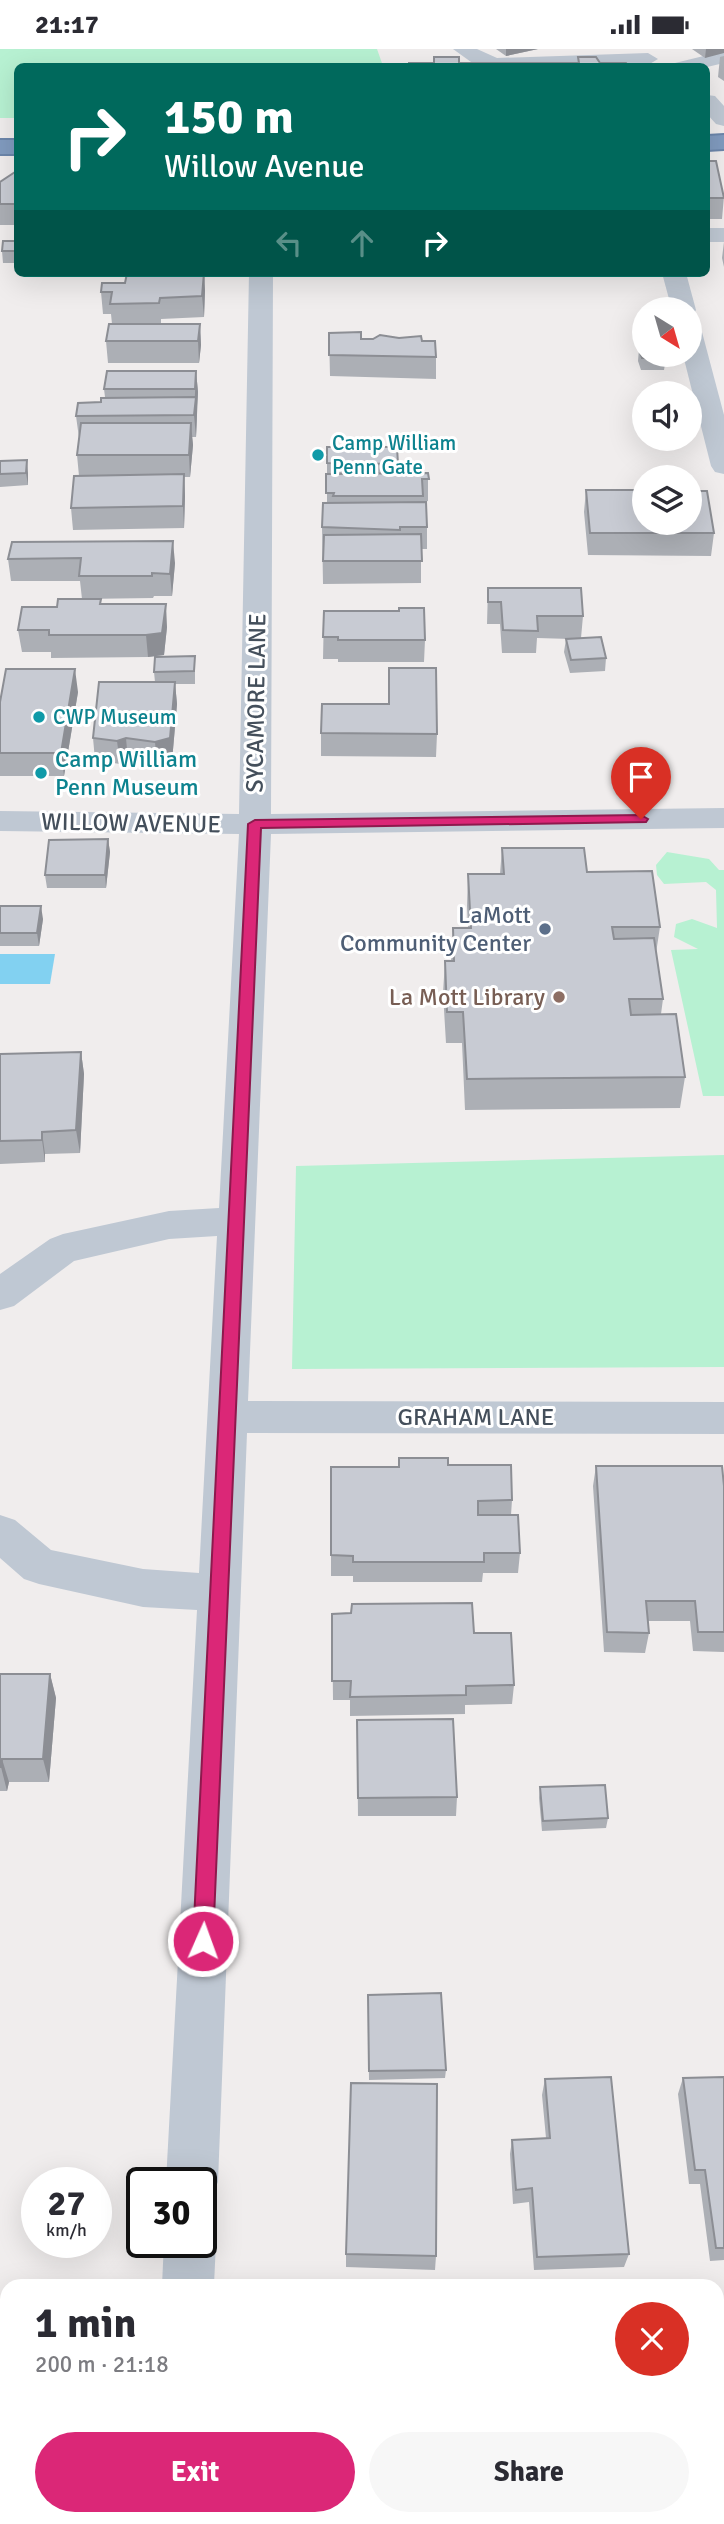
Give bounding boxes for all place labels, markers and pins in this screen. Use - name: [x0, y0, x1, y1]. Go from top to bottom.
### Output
- place label: Camp William Penn Gate: [332, 430, 456, 480]
- marker: Camp William Penn Gate: [310, 447, 326, 463]
- place label: CWP Museum: [53, 704, 176, 730]
- marker: CWP Museum: [31, 709, 47, 725]
- place label: Camp William Penn Museum: [55, 744, 199, 802]
- pin: [611, 747, 671, 819]
- marker: Camp William Penn Museum: [33, 765, 49, 781]
- place label: LaMott Community Center: [340, 900, 531, 958]
- marker: LaMott Community Center: [537, 921, 553, 937]
- place label: La Mott Library: [389, 982, 545, 1012]
- marker: La Mott Library: [551, 989, 567, 1005]

